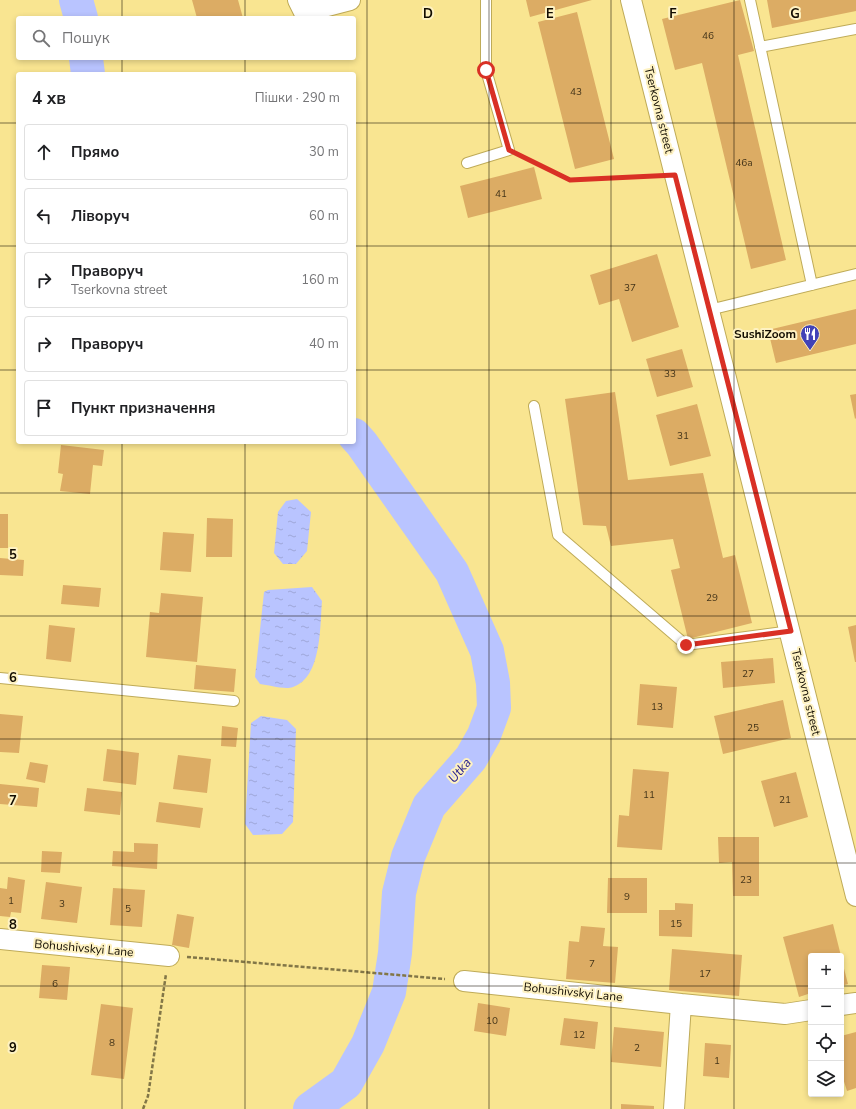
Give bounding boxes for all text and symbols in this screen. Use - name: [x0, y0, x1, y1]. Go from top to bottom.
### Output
- text: D: [423, 5, 433, 23]
- text: E: [546, 5, 554, 23]
- text: F: [669, 5, 677, 23]
- text: G: [790, 5, 800, 23]
- search box: [16, 16, 356, 60]
- icon: search: [30, 27, 52, 49]
- text: Пошук: [62, 28, 110, 48]
- house number: 46: [702, 29, 714, 43]
- route start: [477, 61, 495, 79]
- street label: Tserkovna street: [641, 65, 678, 156]
- house number: 43: [570, 85, 582, 99]
- text: 4 хв: [32, 87, 66, 110]
- text: Пішки · 290 m: [255, 89, 340, 107]
- icon: ahead: [33, 141, 55, 163]
- text: Прямо: [71, 142, 119, 162]
- text: 30 m: [309, 143, 339, 161]
- house number: 46а: [735, 156, 753, 170]
- house number: 41: [495, 187, 507, 201]
- icon: left: [33, 205, 55, 227]
- text: Ліворуч: [71, 206, 130, 226]
- text: 60 m: [309, 207, 339, 225]
- text: Праворуч: [71, 261, 143, 281]
- icon: right: [33, 269, 55, 291]
- text: 160 m: [301, 271, 339, 289]
- text: Tserkovna street: [71, 281, 167, 299]
- house number: 37: [624, 281, 636, 295]
- restaurant icon: SushiZoom: [799, 323, 821, 351]
- place label: SushiZoom: [734, 326, 796, 342]
- icon: right: [33, 333, 55, 355]
- text: Праворуч: [71, 334, 143, 354]
- text: 40 m: [309, 335, 339, 353]
- house number: 33: [664, 367, 676, 381]
- icon: arrive: [33, 397, 55, 419]
- text: Пункт призначення: [71, 398, 216, 418]
- house number: 31: [677, 429, 689, 443]
- text: 5: [9, 546, 17, 564]
- house number: 29: [706, 591, 718, 605]
- route end: [677, 636, 695, 654]
- street label: Tserkovna street: [788, 647, 825, 738]
- house number: 27: [742, 667, 754, 681]
- text: 6: [9, 669, 17, 687]
- house number: 13: [651, 700, 663, 714]
- house number: 25: [747, 721, 759, 735]
- water label: Utka: [444, 754, 476, 787]
- house number: 11: [643, 788, 655, 802]
- text: 7: [9, 792, 17, 810]
- house number: 21: [779, 793, 791, 807]
- house number: 23: [740, 873, 752, 887]
- house number: 9: [624, 890, 630, 904]
- house number: 1: [8, 894, 14, 908]
- house number: 3: [59, 897, 65, 911]
- house number: 5: [125, 902, 131, 916]
- text: 8: [9, 916, 17, 934]
- house number: 15: [670, 917, 682, 931]
- street label: Bohushivskyi Lane: [34, 936, 134, 960]
- map controls: [808, 953, 844, 1097]
- button: +: [808, 953, 844, 989]
- house number: 7: [589, 957, 595, 971]
- house number: 17: [699, 967, 711, 981]
- house number: 6: [52, 977, 58, 991]
- street label: Bohushivskyi Lane: [523, 979, 623, 1005]
- button: −: [808, 989, 844, 1025]
- house number: 10: [486, 1014, 498, 1028]
- button: locate: [808, 1025, 844, 1061]
- house number: 12: [573, 1028, 585, 1042]
- house number: 8: [109, 1036, 115, 1050]
- text: 9: [9, 1039, 17, 1057]
- house number: 2: [634, 1041, 640, 1055]
- house number: 1: [714, 1054, 720, 1068]
- button: layers: [808, 1061, 844, 1097]

